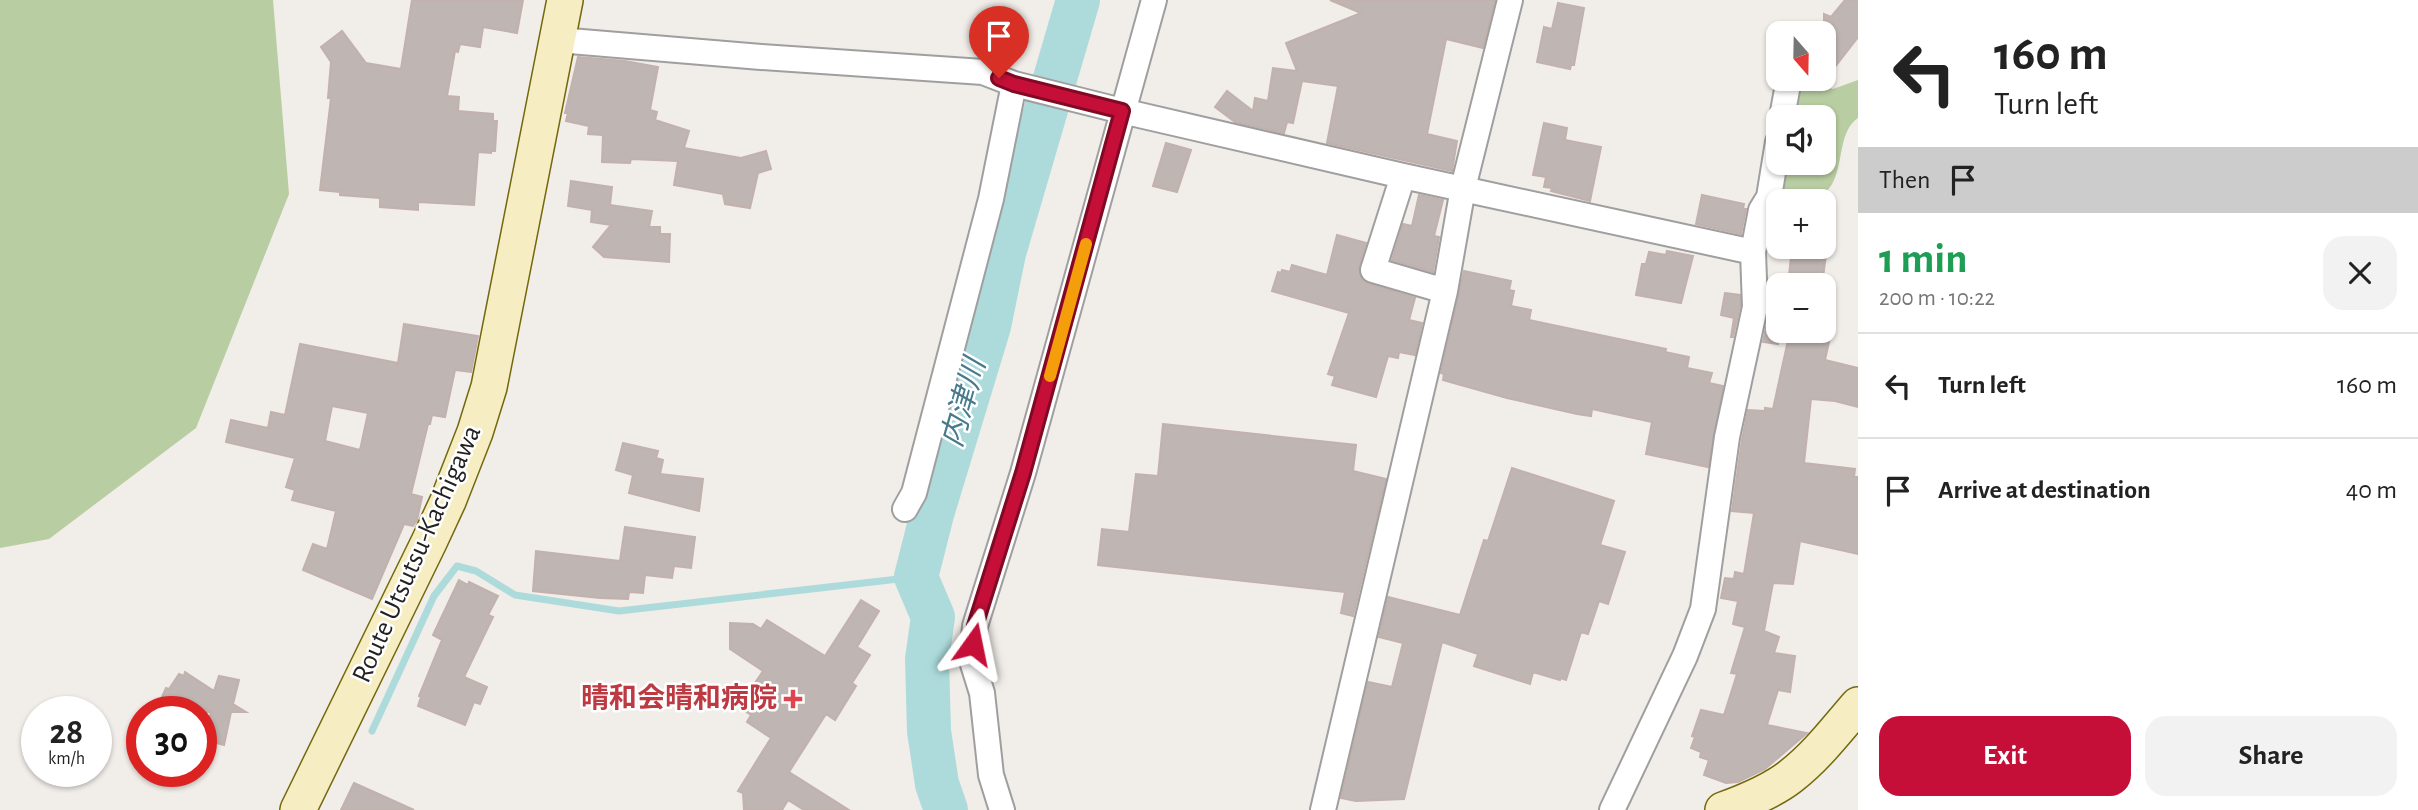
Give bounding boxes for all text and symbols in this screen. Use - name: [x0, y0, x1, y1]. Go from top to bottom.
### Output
- pin: [969, 6, 1029, 78]
- icon: arrive: [980, 17, 1018, 55]
- north arrow: [1766, 21, 1836, 91]
- map controls: [1766, 21, 1836, 343]
- icon: left: [1879, 28, 1970, 119]
- text: 160 m: [1994, 30, 2108, 79]
- text: Turn left: [1994, 88, 2098, 120]
- button: sound: [1766, 105, 1836, 175]
- icon: arrive: [1944, 161, 1982, 199]
- text: Then: [1879, 167, 1930, 193]
- button: +: [1766, 189, 1836, 259]
- button: close: [2323, 236, 2397, 310]
- text: 1 min: [1879, 238, 1968, 280]
- button: −: [1766, 273, 1836, 343]
- text: 200 m · 10:22: [1879, 287, 1995, 310]
- water label: 内津川: [935, 352, 992, 450]
- icon: left: [1879, 367, 1917, 405]
- text: Turn left: [1938, 372, 2026, 398]
- text: 160 m: [2337, 372, 2397, 398]
- street label: Route Utsutsu-Kachigawa: [348, 421, 486, 687]
- icon: arrive: [1879, 472, 1917, 510]
- text: Arrive at destination: [1938, 477, 2151, 503]
- text: 40 m: [2346, 477, 2397, 503]
- position arrow: [936, 607, 1010, 681]
- place label: 晴和会晴和病院: [581, 683, 777, 713]
- marker: 晴和会晴和病院: [783, 689, 803, 709]
- speed limit sign: 30: [126, 696, 217, 787]
- text: 28: [50, 715, 83, 750]
- button: Exit: [1879, 716, 2131, 796]
- button: Share: [2145, 716, 2397, 796]
- text: km/h: [48, 750, 85, 768]

